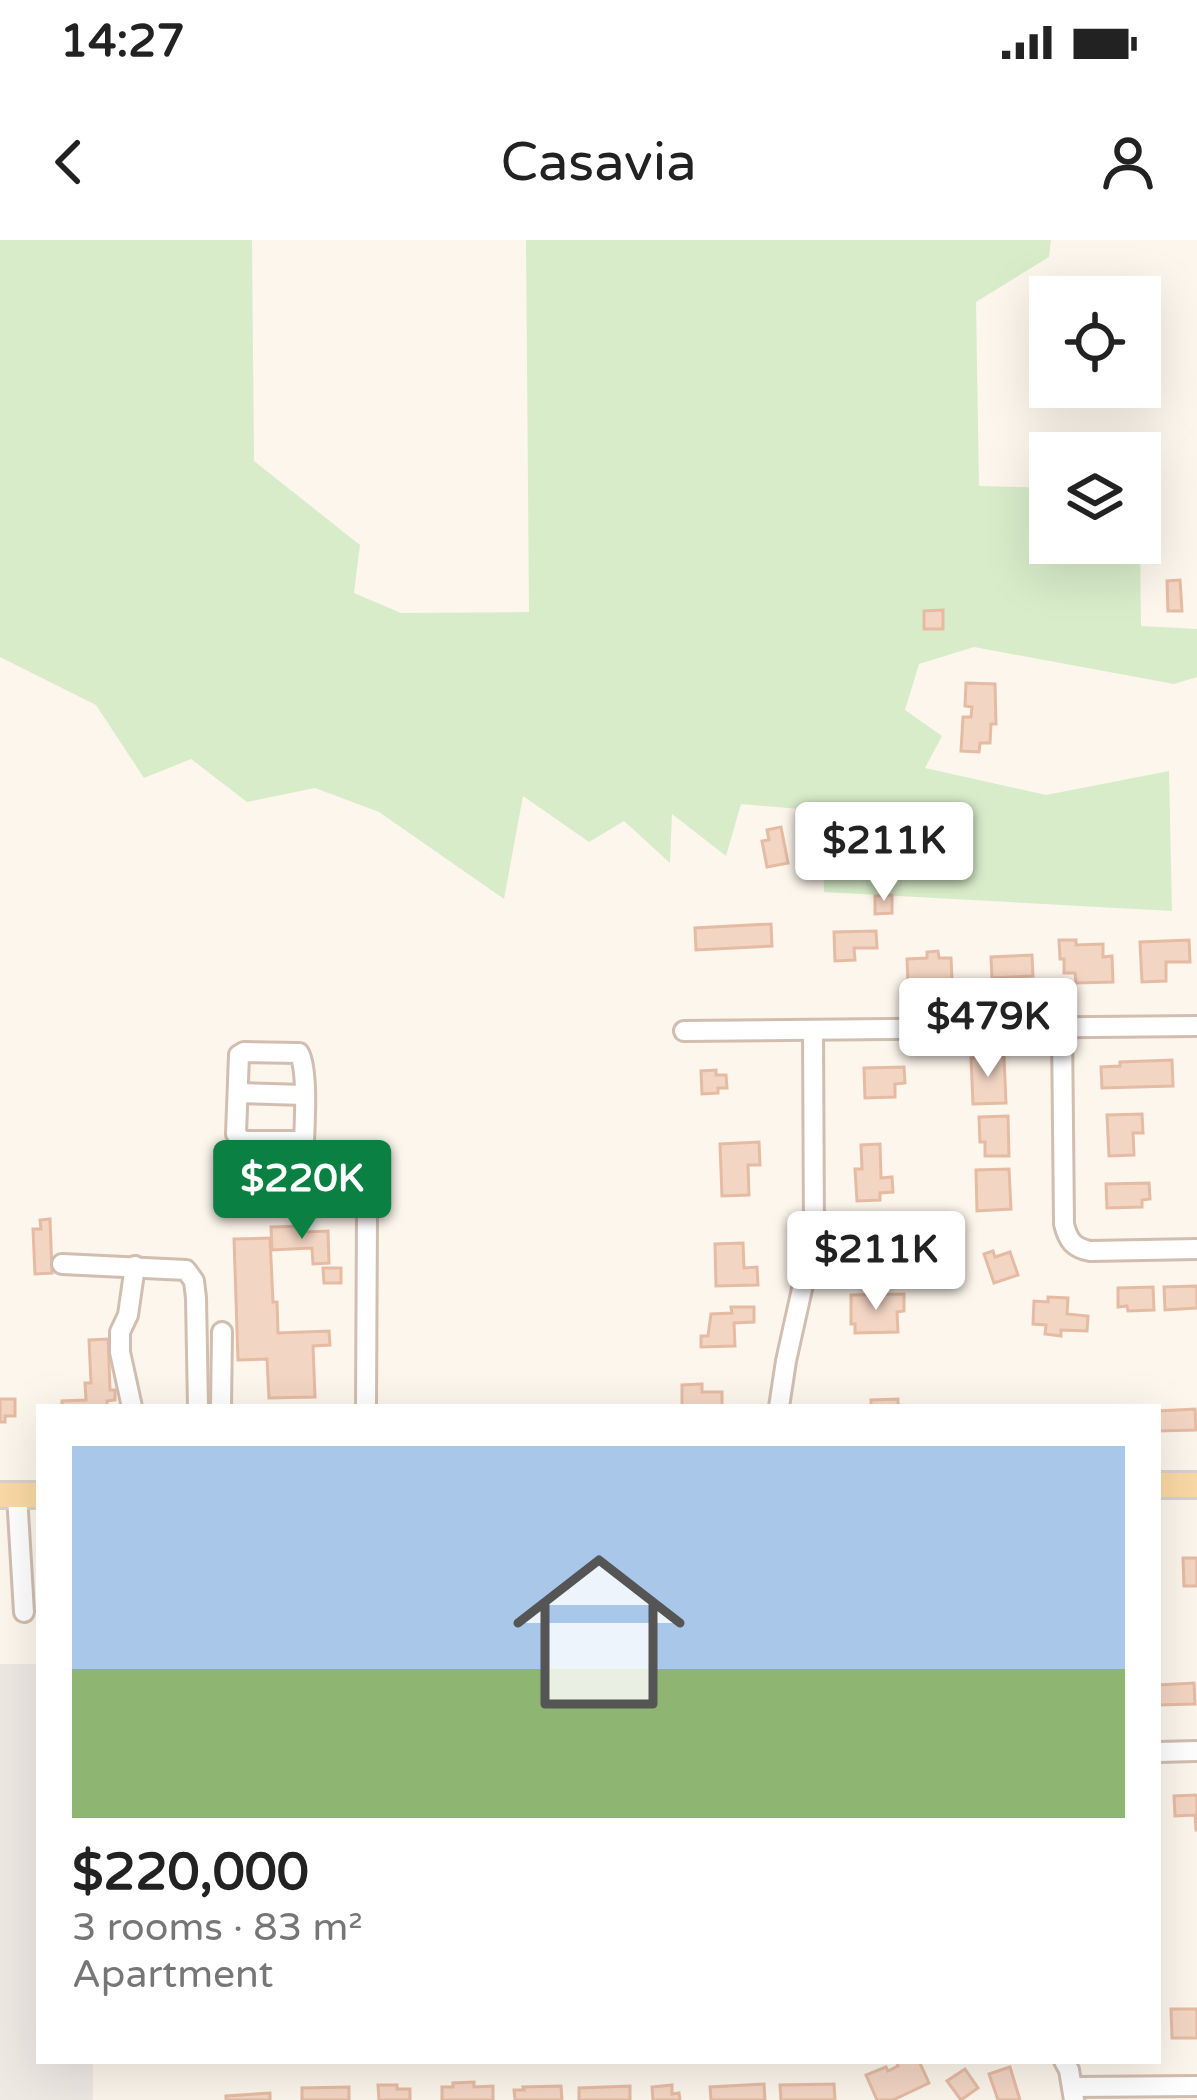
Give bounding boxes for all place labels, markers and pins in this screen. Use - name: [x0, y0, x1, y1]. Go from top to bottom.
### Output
- pin: $211K: [800, 802, 968, 904]
- pin: $479K: [904, 978, 1072, 1080]
- pin: $220K: [218, 1140, 386, 1242]
- pin: $211K: [792, 1211, 960, 1313]

